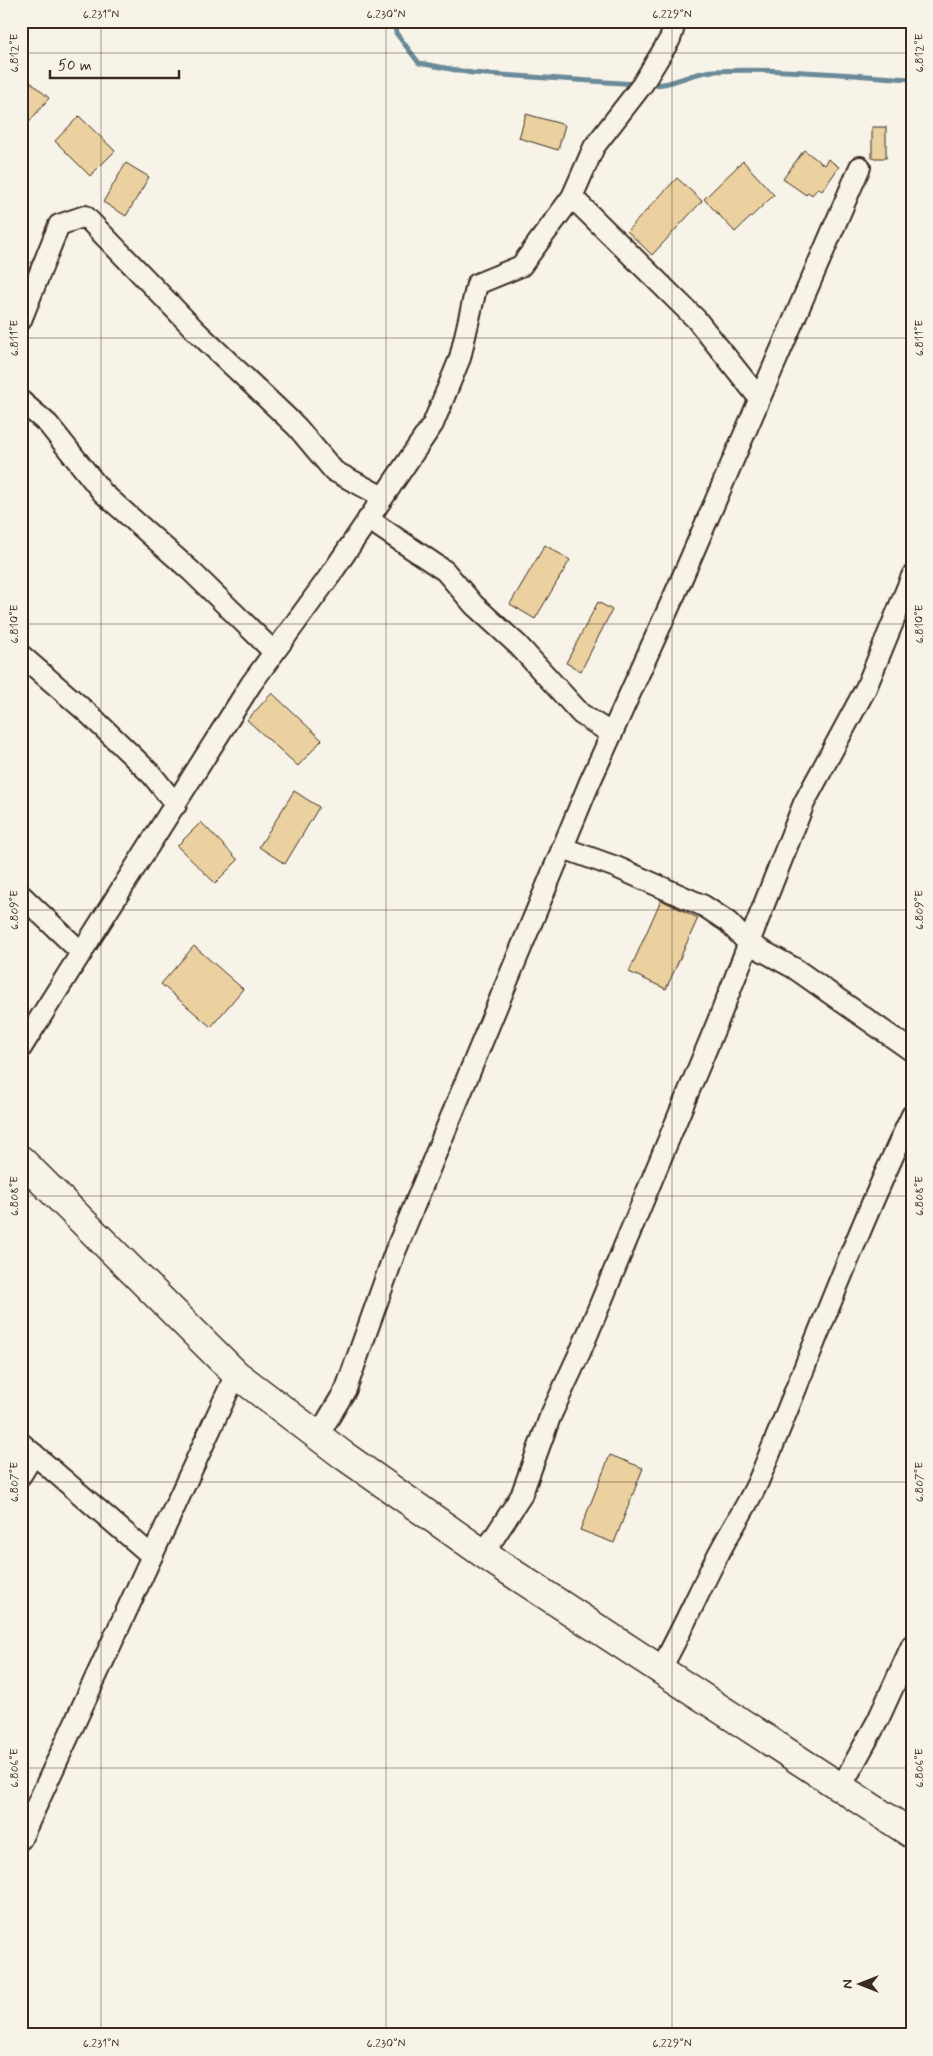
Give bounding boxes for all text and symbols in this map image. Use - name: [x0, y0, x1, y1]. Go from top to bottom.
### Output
- text: 6.231°N: [83, 7, 119, 23]
- text: 6.230°N: [366, 7, 406, 23]
- text: 6.229°N: [652, 7, 692, 23]
- text: 6.812°E: [7, 33, 23, 73]
- text: 6.812°E: [912, 33, 928, 73]
- scale bar: [50, 48, 179, 80]
- text: 50 m: [58, 56, 92, 76]
- text: 6.811°E: [7, 320, 23, 356]
- text: 6.811°E: [912, 320, 928, 356]
- text: 6.810°E: [7, 604, 23, 644]
- text: 6.810°E: [912, 604, 928, 644]
- text: 6.809°E: [7, 890, 23, 930]
- text: 6.809°E: [912, 890, 928, 930]
- text: 6.808°E: [7, 1176, 23, 1216]
- text: 6.808°E: [912, 1176, 928, 1216]
- text: 6.807°E: [7, 1462, 23, 1502]
- text: 6.807°E: [912, 1462, 928, 1502]
- text: 6.806°E: [7, 1748, 23, 1788]
- text: 6.806°E: [912, 1748, 928, 1788]
- north arrow: [836, 1958, 886, 2008]
- text: N: [839, 1979, 857, 1989]
- text: 6.231°N: [83, 2036, 119, 2052]
- text: 6.230°N: [366, 2036, 406, 2052]
- text: 6.229°N: [652, 2036, 692, 2052]

